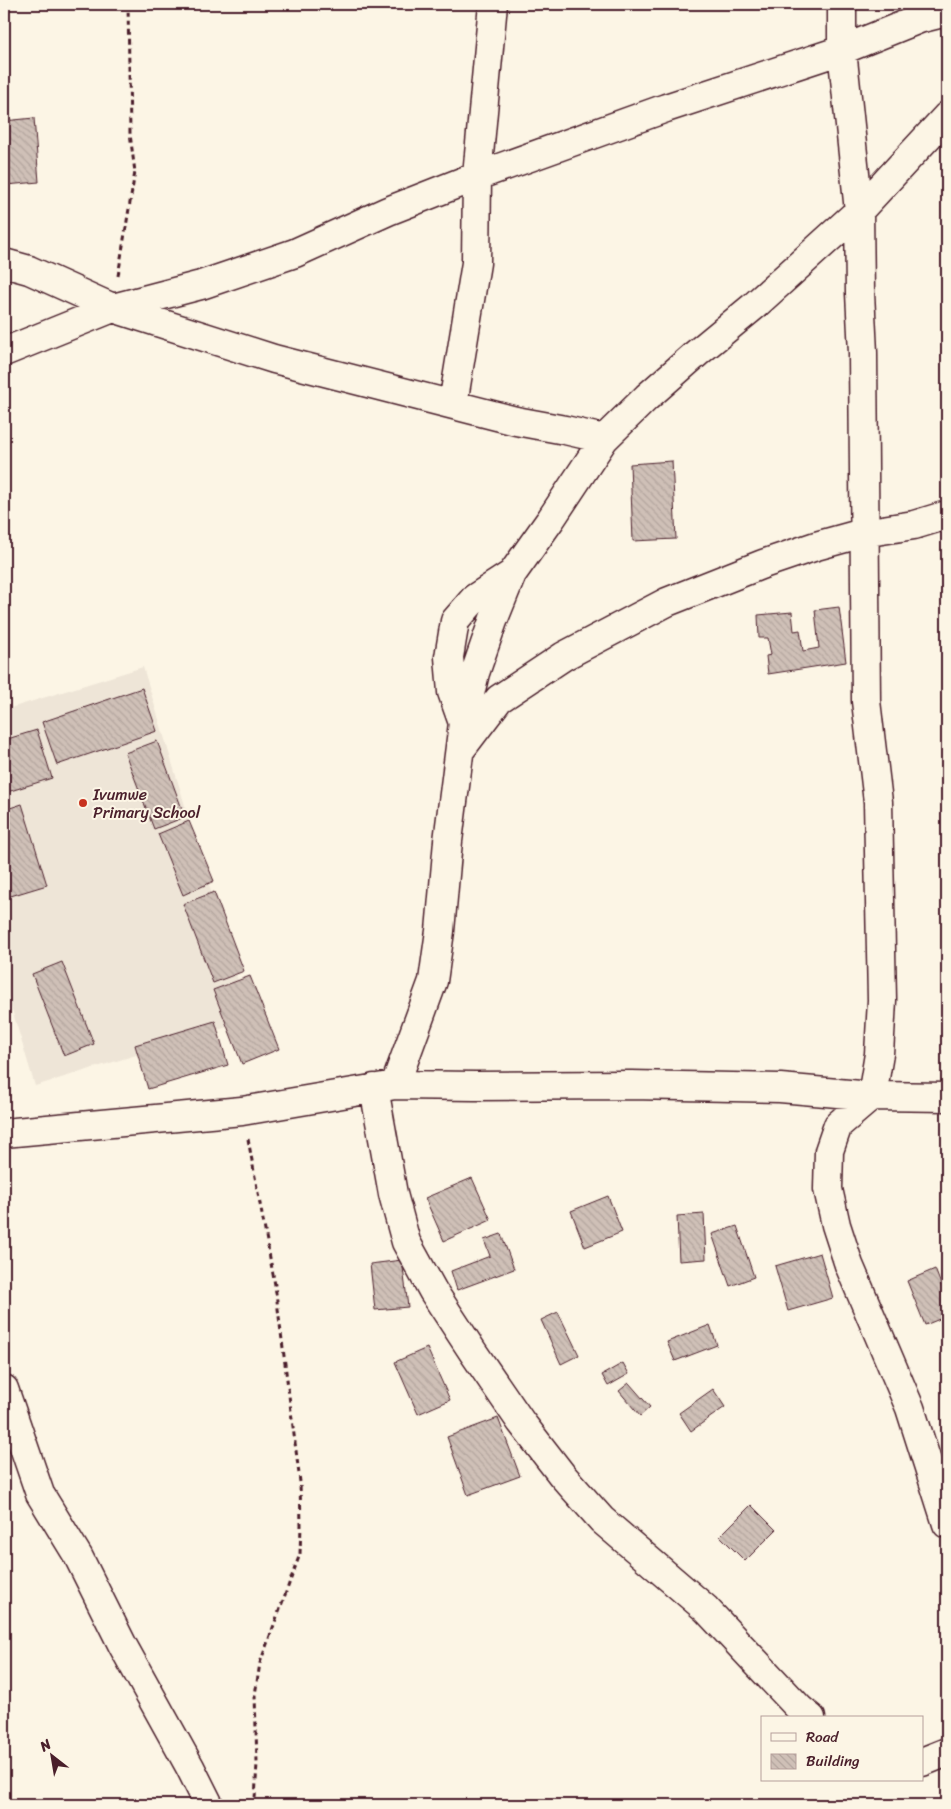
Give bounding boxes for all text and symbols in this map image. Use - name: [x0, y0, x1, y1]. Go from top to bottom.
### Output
- place label: Ivumwe Primary School: [92, 780, 201, 827]
- marker: Ivumwe Primary School: [77, 797, 89, 809]
- legend: [761, 1716, 924, 1782]
- text: Road: [806, 1724, 839, 1750]
- north arrow: [28, 1732, 78, 1782]
- text: N: [34, 1732, 56, 1759]
- text: Building: [806, 1748, 860, 1774]

